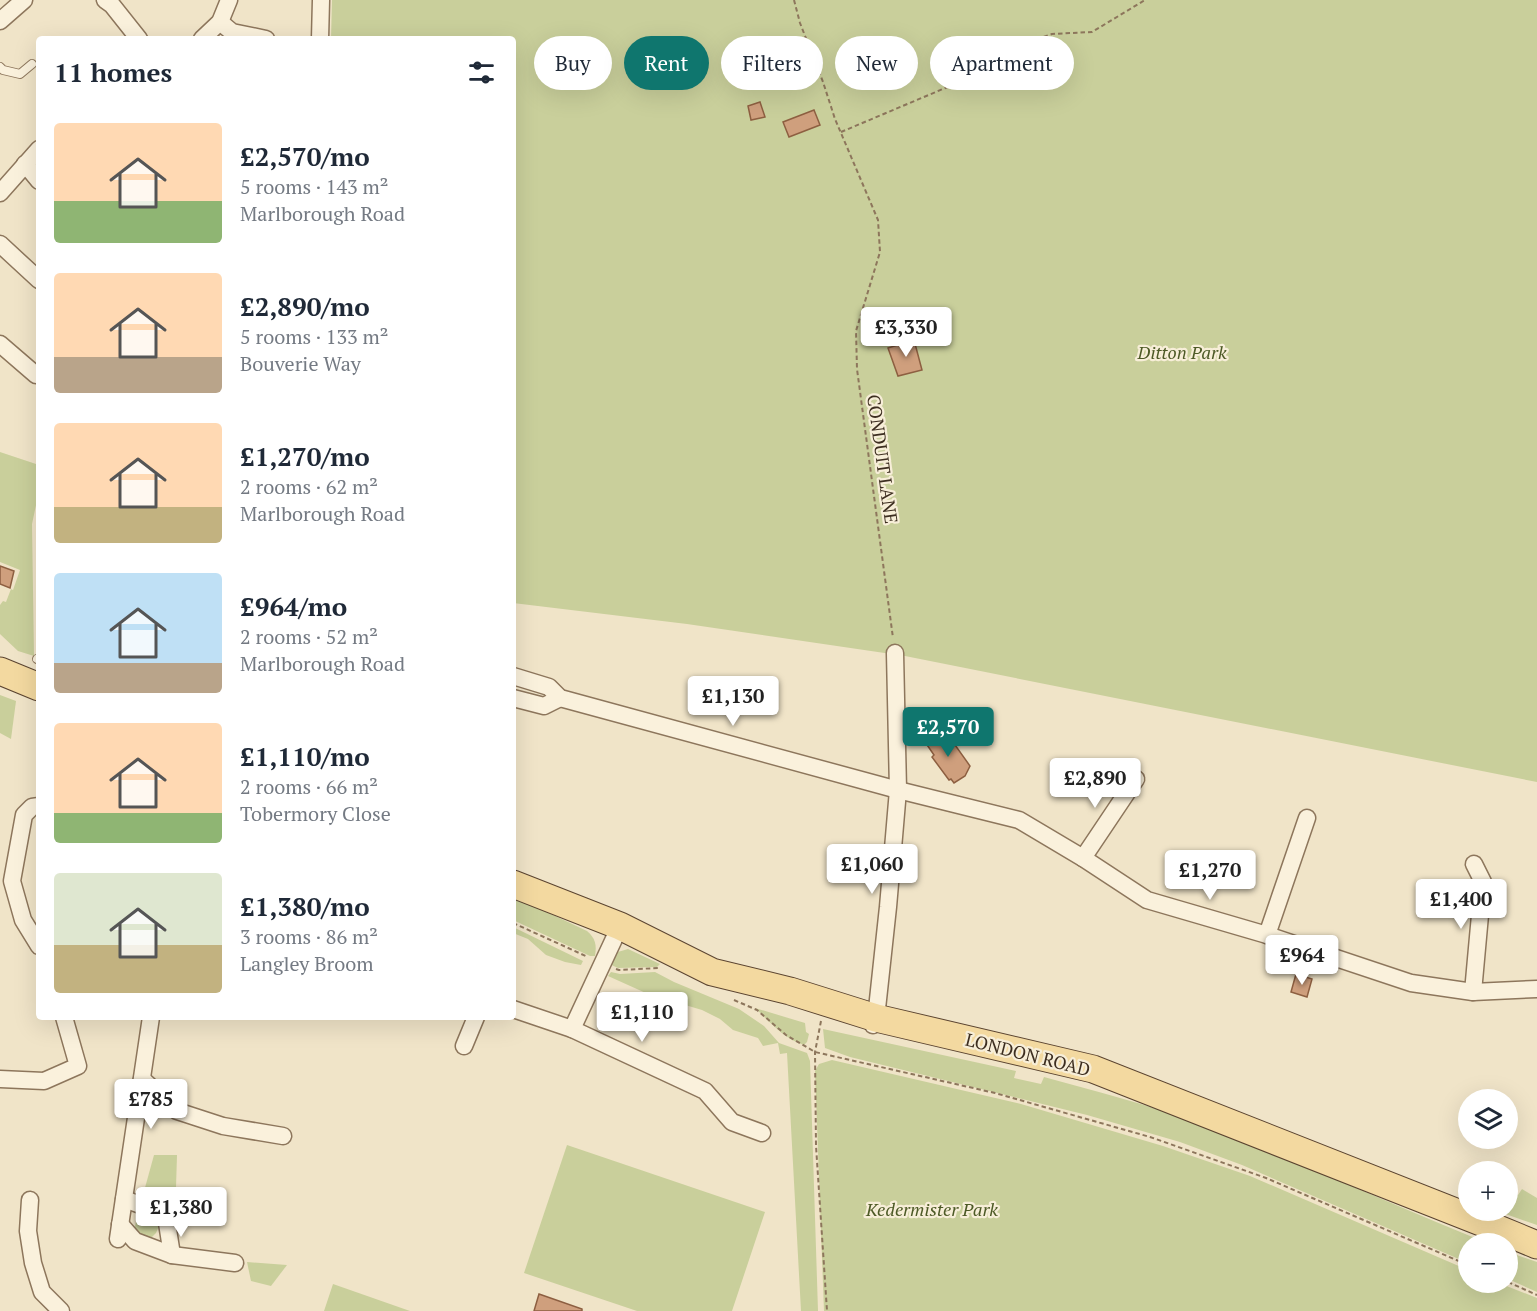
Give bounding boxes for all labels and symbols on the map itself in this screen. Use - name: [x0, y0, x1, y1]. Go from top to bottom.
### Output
- pin: £3,330: [857, 307, 955, 358]
- park label: Ditton Park: [1136, 340, 1227, 364]
- street label: CONDUIT LANE: [862, 393, 904, 525]
- pin: £1,130: [684, 676, 782, 727]
- pin: £2,570: [899, 707, 997, 758]
- pin: £2,890: [1046, 758, 1144, 809]
- pin: £1,060: [823, 844, 921, 895]
- pin: £1,270: [1161, 850, 1259, 901]
- pin: £1,400: [1412, 879, 1510, 930]
- pin: £964: [1266, 935, 1338, 986]
- pin: £1,110: [593, 992, 691, 1043]
- street label: LONDON ROAD: [963, 1027, 1093, 1081]
- pin: £785: [115, 1079, 187, 1130]
- pin: £1,380: [132, 1187, 230, 1238]
- park label: Kedermister Park: [865, 1197, 998, 1221]

